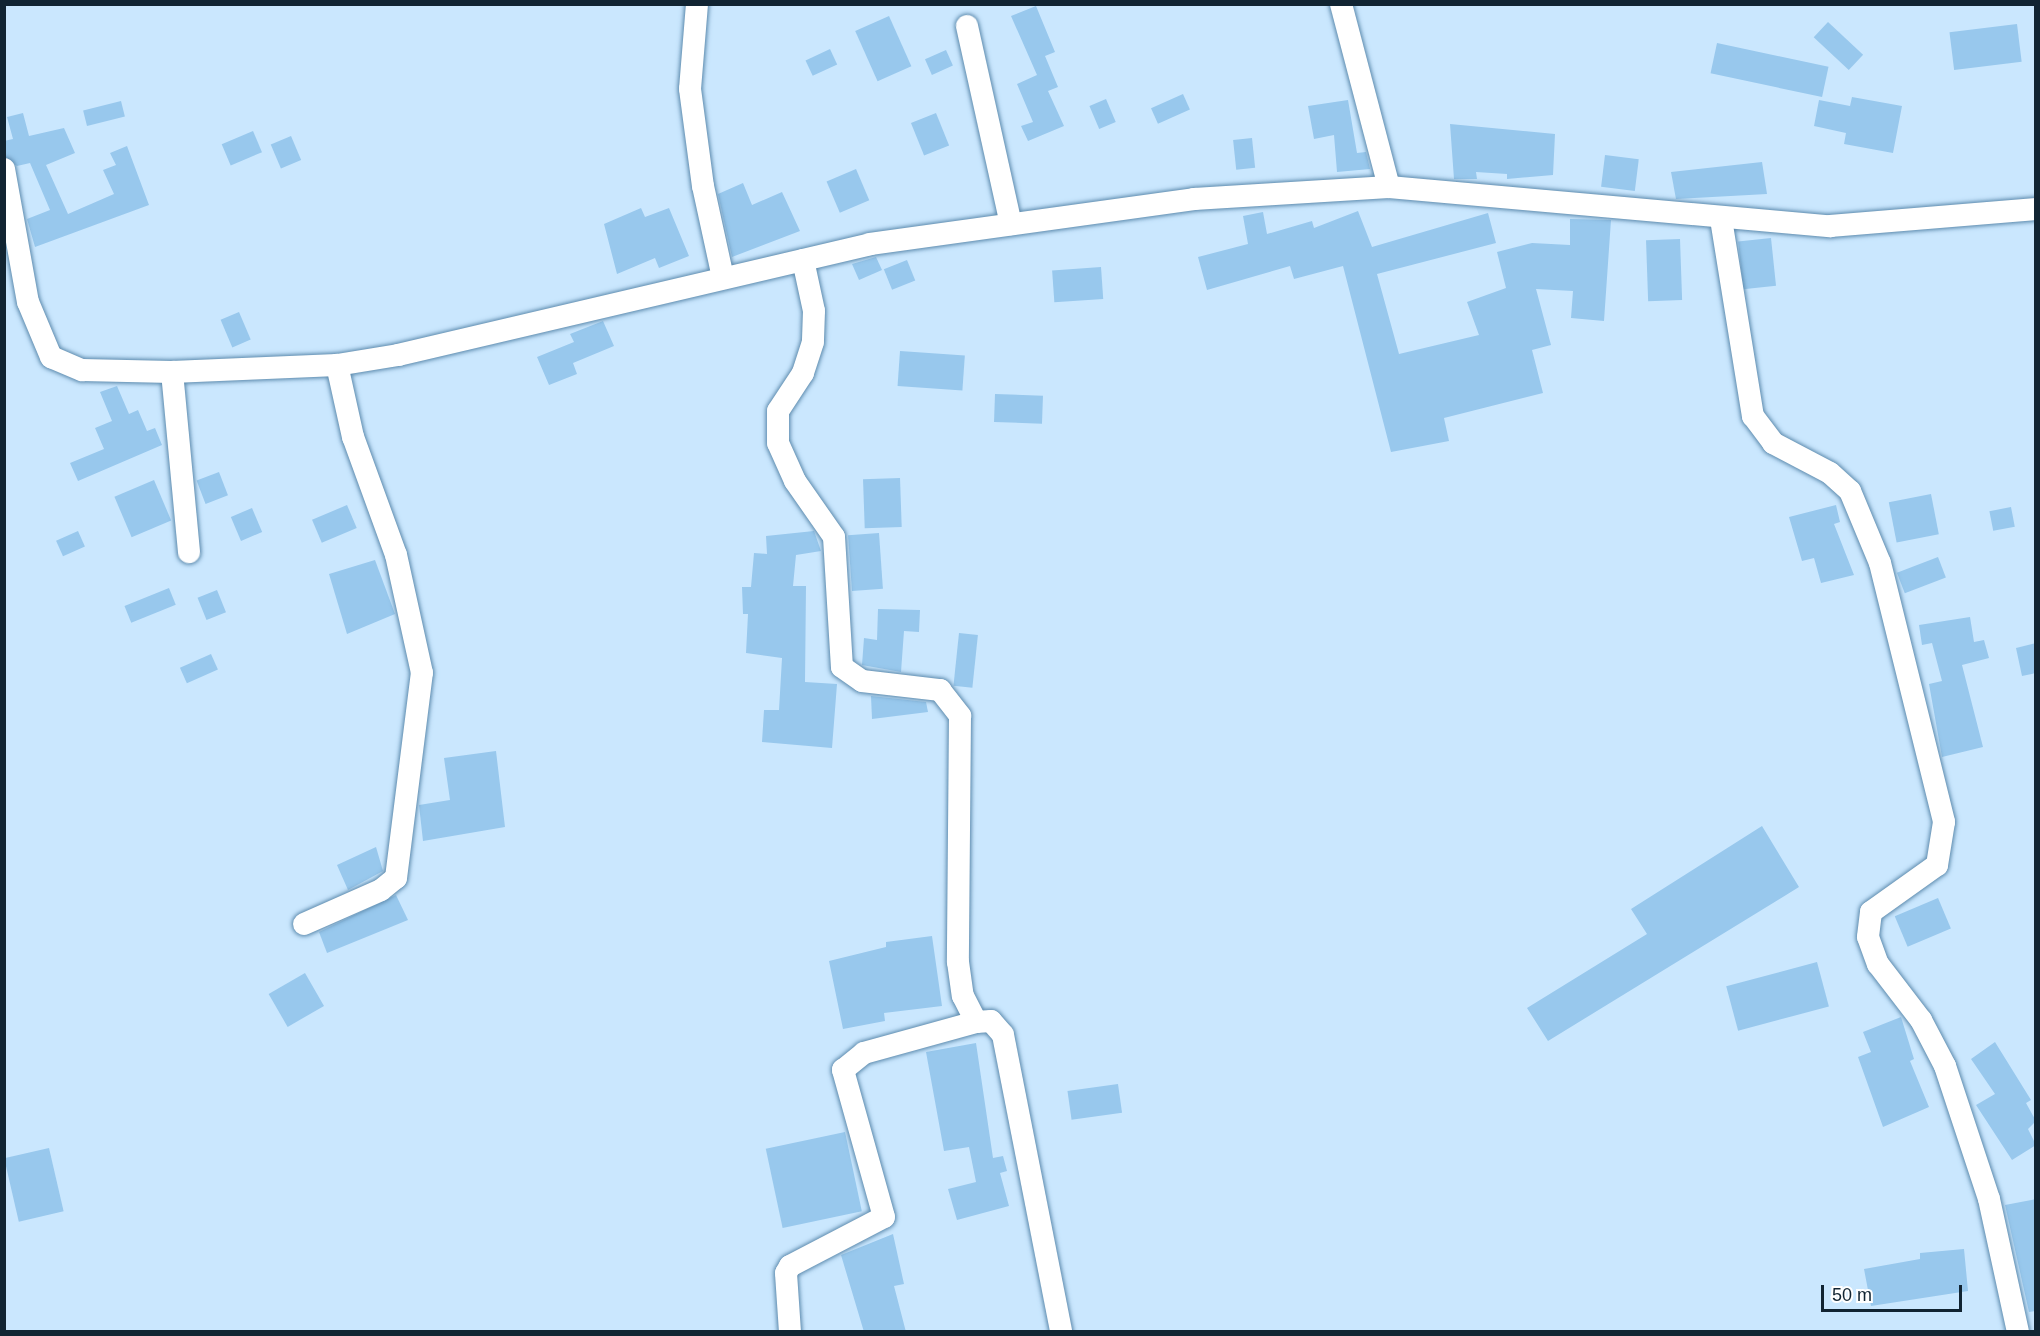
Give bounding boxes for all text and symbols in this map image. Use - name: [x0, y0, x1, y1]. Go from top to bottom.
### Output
- scale bar: [1824, 1273, 1965, 1311]
- text: 50 m: [1832, 1285, 1872, 1305]

